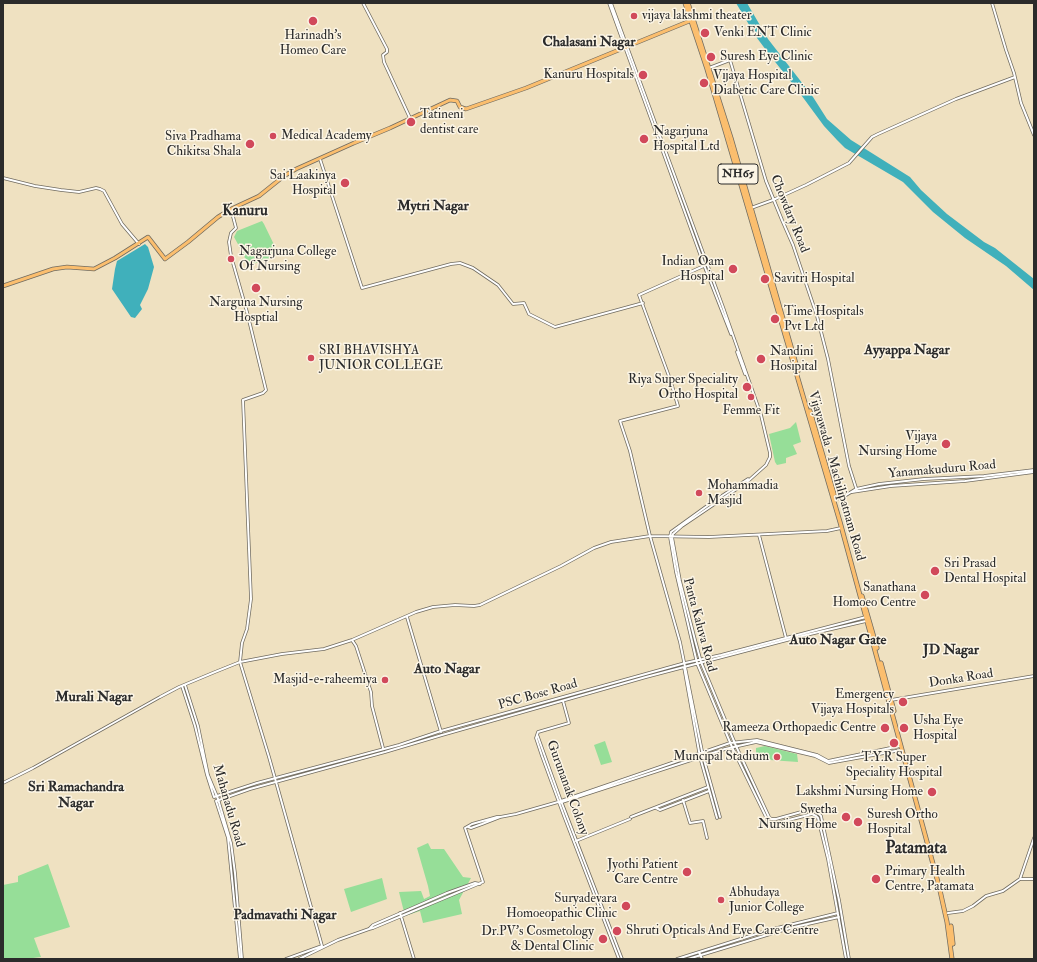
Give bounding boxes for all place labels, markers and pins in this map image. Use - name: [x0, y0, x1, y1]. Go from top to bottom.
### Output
- place label: vijaya lakshmi theater: [642, 8, 752, 24]
- marker: vijaya lakshmi theater: [629, 11, 639, 21]
- marker: Harinadh's Homeo Care: [307, 15, 319, 27]
- place label: Venki ENT Clinic: [714, 25, 812, 41]
- marker: Venki ENT Clinic: [699, 27, 711, 39]
- place label: Harinadh's Homeo Care: [280, 28, 346, 59]
- place label: Suresh Eye Clinic: [720, 49, 813, 65]
- marker: Suresh Eye Clinic: [705, 51, 717, 63]
- place label: Kanuru Hospitals: [543, 67, 634, 83]
- place label: Vijaya Hospital Diabetic Care Clinic: [713, 68, 819, 99]
- marker: Kanuru Hospitals: [637, 69, 649, 81]
- marker: Vijaya Hospital Diabetic Care Clinic: [698, 77, 710, 89]
- place label: Tatineni dentist care: [420, 107, 478, 138]
- marker: Tatineni dentist care: [405, 116, 417, 128]
- place label: Nagarjuna Hospital Ltd: [653, 124, 720, 155]
- place label: Medical Academy: [281, 128, 372, 144]
- place label: Siva Pradhama Chikitsa Shala: [165, 129, 241, 160]
- marker: Medical Academy: [268, 131, 278, 141]
- marker: Nagarjuna Hospital Ltd: [638, 133, 650, 145]
- marker: Siva Pradhama Chikitsa Shala: [244, 138, 256, 150]
- place label: Sai Laakinya Hospital: [270, 168, 336, 199]
- marker: Sai Laakinya Hospital: [339, 177, 351, 189]
- place label: Nagarjuna College Of Nursing: [239, 244, 336, 275]
- marker: Nagarjuna College Of Nursing: [226, 254, 236, 264]
- place label: Indian Oam Hospital: [661, 254, 724, 285]
- marker: Indian Oam Hospital: [727, 263, 739, 275]
- place label: Savitri Hospital: [774, 271, 855, 287]
- marker: Savitri Hospital: [759, 273, 771, 285]
- marker: Narguna Nursing Hosptial: [250, 282, 262, 294]
- place label: Narguna Nursing Hosptial: [209, 295, 303, 326]
- place label: Time Hospitals Pvt Ltd: [784, 304, 864, 335]
- marker: Time Hospitals Pvt Ltd: [769, 313, 781, 325]
- place label: SRI BHAVISHYA JUNIOR COLLEGE: [319, 343, 443, 374]
- place label: Nandini Hosipital: [770, 344, 817, 375]
- marker: SRI BHAVISHYA JUNIOR COLLEGE: [306, 353, 316, 363]
- marker: Nandini Hosipital: [755, 353, 767, 365]
- place label: Riya Super Speciality Ortho Hospital: [628, 372, 738, 403]
- marker: Riya Super Speciality Ortho Hospital: [741, 381, 753, 393]
- marker: Femme Fit: [746, 392, 756, 402]
- place label: Femme Fit: [722, 403, 780, 419]
- place label: Vijaya Nursing Home: [858, 429, 937, 460]
- marker: Vijaya Nursing Home: [940, 438, 952, 450]
- place label: Mohammadia Masjid: [707, 478, 778, 509]
- marker: Mohammadia Masjid: [694, 488, 704, 498]
- place label: Sri Prasad Dental Hospital: [944, 556, 1026, 587]
- marker: Sri Prasad Dental Hospital: [929, 565, 941, 577]
- place label: Sanathana Homoeo Centre: [833, 580, 916, 611]
- marker: Sanathana Homoeo Centre: [919, 589, 931, 601]
- place label: Masjid-e-raheemiya: [273, 672, 377, 688]
- marker: Masjid-e-raheemiya: [380, 675, 390, 685]
- place label: Emergency Vijaya Hospitals: [811, 687, 894, 718]
- marker: Emergency Vijaya Hospitals: [897, 696, 909, 708]
- place label: Usha Eye Hospital: [913, 713, 963, 744]
- place label: Rameeza Orthopaedic Centre: [722, 720, 876, 736]
- marker: Rameeza Orthopaedic Centre: [879, 722, 891, 734]
- marker: Usha Eye Hospital: [898, 722, 910, 734]
- marker: T.Y.R Super Speciality Hospital: [888, 737, 900, 749]
- place label: Muncipal Stadium: [673, 749, 769, 765]
- place label: T.Y.R Super Speciality Hospital: [846, 750, 942, 781]
- marker: Muncipal Stadium: [772, 752, 782, 762]
- place label: Lakshmi Nursing Home: [796, 784, 923, 800]
- marker: Lakshmi Nursing Home: [926, 786, 938, 798]
- place label: Swetha Nursing Home: [758, 802, 837, 833]
- place label: Suresh Ortho Hospital: [867, 807, 938, 838]
- marker: Swetha Nursing Home: [840, 811, 852, 823]
- marker: Suresh Ortho Hospital: [852, 816, 864, 828]
- place label: Jyothi Patient Care Centre: [607, 857, 678, 888]
- place label: Primary Health Centre, Patamata: [885, 864, 974, 895]
- marker: Jyothi Patient Care Centre: [681, 866, 693, 878]
- marker: Primary Health Centre, Patamata: [870, 873, 882, 885]
- place label: Abhudaya Junior College: [729, 885, 804, 916]
- place label: Suryadevara Homoeopathic Clinic: [506, 891, 617, 922]
- marker: Abhudaya Junior College: [716, 895, 726, 905]
- marker: Suryadevara Homoeopathic Clinic: [620, 900, 632, 912]
- place label: Shruti Opticals And Eye Care Centre: [626, 923, 819, 939]
- place label: Dr.PV's Cosmetology & Dental Clinic: [481, 924, 594, 955]
- marker: Shruti Opticals And Eye Care Centre: [611, 925, 623, 937]
- marker: Dr.PV's Cosmetology & Dental Clinic: [597, 933, 609, 945]

